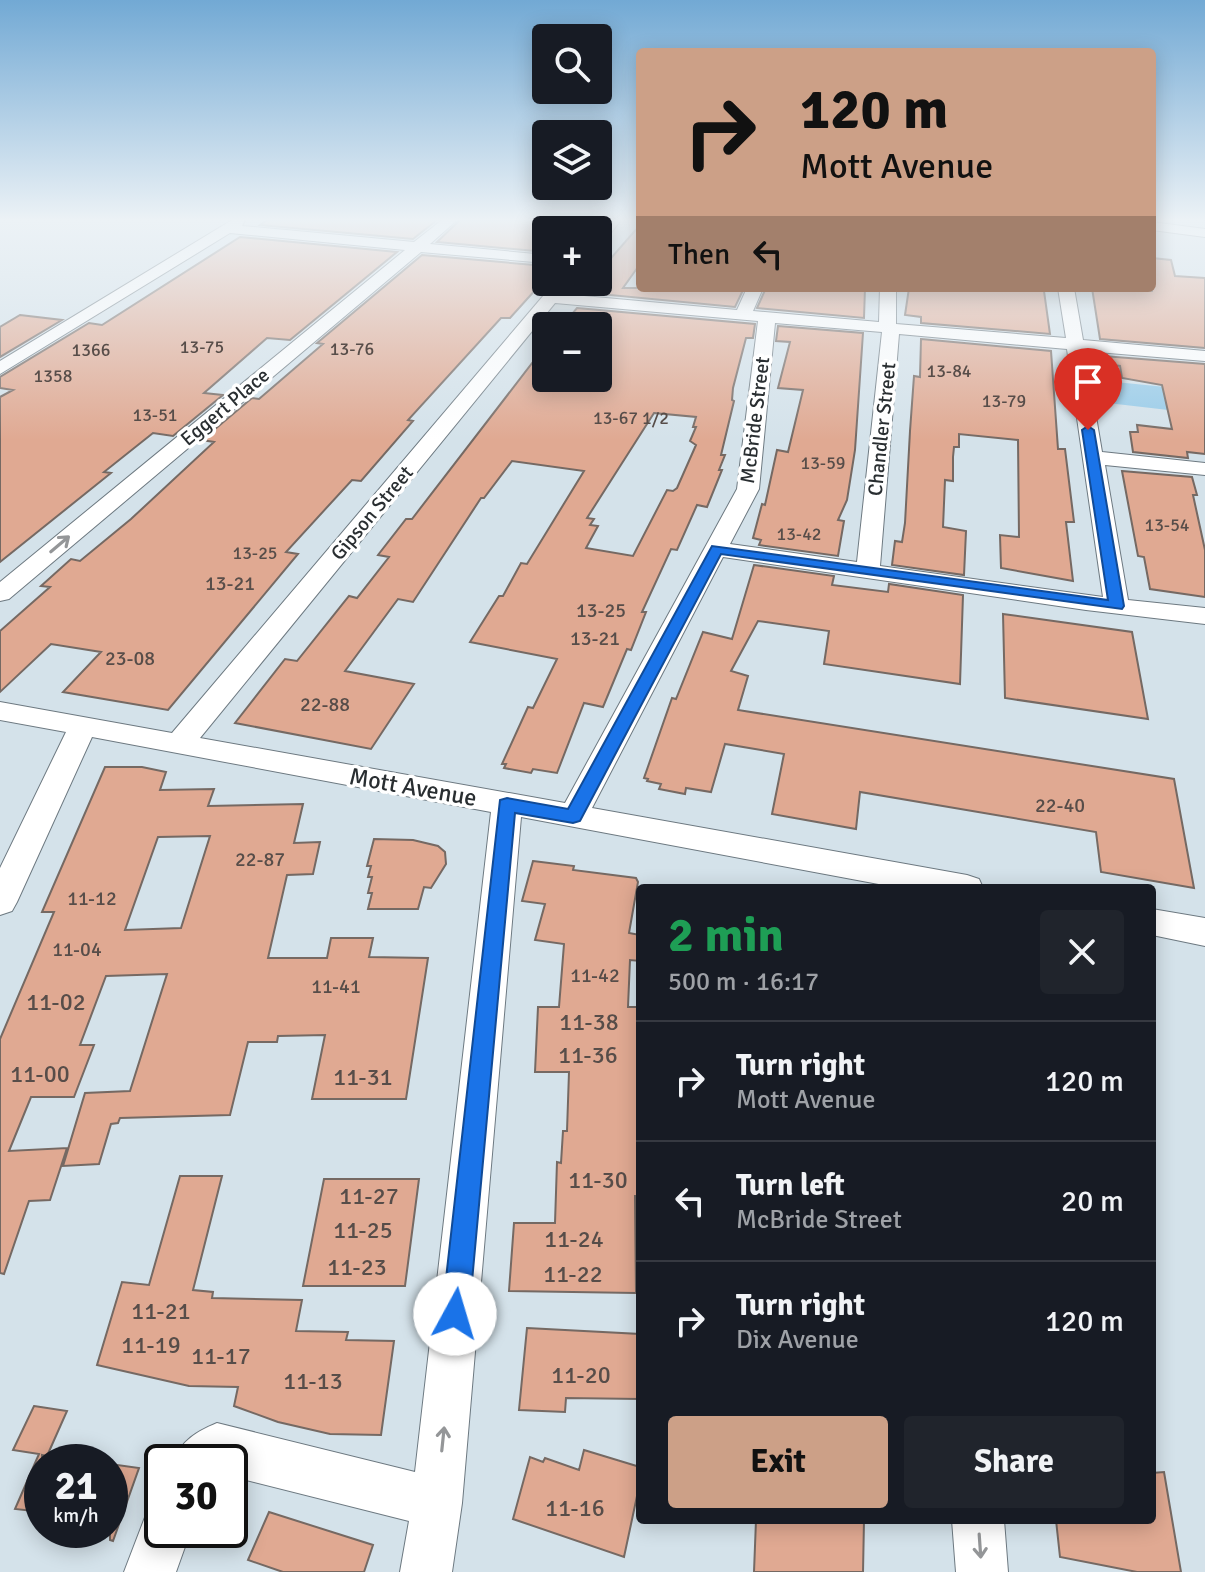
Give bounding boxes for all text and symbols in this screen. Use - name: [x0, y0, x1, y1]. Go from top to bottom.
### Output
- map controls: [532, 24, 612, 392]
- button: search: [532, 24, 612, 104]
- text: 120 m: [800, 75, 948, 144]
- icon: right: [668, 80, 772, 184]
- button: layers: [532, 120, 612, 200]
- text: Mott Avenue: [800, 144, 993, 189]
- button: +: [532, 216, 612, 296]
- icon: left: [746, 232, 790, 276]
- text: Then: [668, 236, 730, 273]
- button: −: [532, 312, 612, 392]
- house number: 13-75: [180, 336, 224, 358]
- house number: 13-76: [330, 338, 374, 360]
- house number: 1366: [72, 339, 110, 361]
- pin: [1054, 348, 1122, 430]
- street label: McBride Street: [735, 355, 775, 485]
- house number: 13-84: [926, 360, 972, 382]
- icon: arrive: [1066, 360, 1110, 404]
- street label: Chandler Street: [863, 361, 901, 497]
- street label: Eggert Place: [176, 363, 274, 451]
- house number: 1358: [34, 365, 72, 387]
- house number: 13-79: [982, 390, 1026, 412]
- house number: 13-51: [132, 404, 178, 426]
- house number: 13-67 1/2: [593, 407, 669, 429]
- house number: 13-59: [800, 452, 846, 474]
- street label: Gipson Street: [325, 461, 419, 565]
- house number: 13-54: [1144, 514, 1190, 536]
- house number: 13-42: [776, 523, 822, 545]
- one-way arrow: [49, 535, 70, 553]
- house number: 13-25: [232, 542, 278, 564]
- house number: 13-21: [205, 571, 255, 596]
- house number: 13-25: [576, 598, 626, 623]
- house number: 13-21: [570, 626, 620, 651]
- house number: 23-08: [105, 646, 155, 671]
- house number: 22-88: [300, 692, 350, 717]
- street label: Mott Avenue: [347, 761, 479, 813]
- house number: 22-40: [1035, 793, 1085, 818]
- house number: 22-87: [235, 847, 285, 872]
- house number: 11-12: [67, 886, 117, 911]
- text: 2 min: [668, 906, 784, 965]
- button: close: [1040, 910, 1124, 994]
- house number: 11-04: [52, 937, 102, 962]
- house number: 11-42: [570, 963, 620, 988]
- text: 500 m · 16:17: [668, 966, 819, 998]
- house number: 11-41: [311, 974, 361, 999]
- house number: 11-02: [26, 987, 86, 1017]
- house number: 11-38: [559, 1007, 619, 1037]
- house number: 11-36: [558, 1040, 618, 1070]
- text: Turn right: [736, 1047, 865, 1084]
- house number: 11-00: [10, 1059, 70, 1089]
- icon: right: [668, 1059, 712, 1103]
- house number: 11-31: [333, 1062, 393, 1092]
- text: 120 m: [1045, 1063, 1124, 1100]
- text: Mott Avenue: [736, 1084, 876, 1116]
- house number: 11-30: [568, 1165, 628, 1195]
- text: Turn left: [736, 1167, 845, 1204]
- icon: left: [668, 1179, 712, 1223]
- house number: 11-27: [339, 1181, 399, 1211]
- text: 20 m: [1061, 1183, 1124, 1220]
- text: McBride Street: [736, 1204, 902, 1236]
- house number: 11-25: [333, 1215, 393, 1245]
- house number: 11-24: [544, 1224, 604, 1254]
- house number: 11-23: [327, 1252, 387, 1282]
- house number: 11-22: [543, 1259, 603, 1289]
- position arrow: [413, 1272, 497, 1356]
- text: Turn right: [736, 1287, 865, 1324]
- house number: 11-21: [131, 1296, 191, 1326]
- icon: right: [668, 1299, 712, 1343]
- text: 120 m: [1045, 1303, 1124, 1340]
- text: Dix Avenue: [736, 1324, 859, 1356]
- house number: 11-19: [121, 1330, 181, 1360]
- house number: 11-17: [191, 1341, 251, 1371]
- house number: 11-20: [551, 1360, 611, 1390]
- house number: 11-13: [283, 1366, 343, 1396]
- button: Exit: [668, 1416, 888, 1508]
- button: Share: [904, 1416, 1124, 1508]
- one-way arrow: [436, 1426, 451, 1453]
- speed limit sign: 30: [144, 1444, 248, 1548]
- text: 21: [54, 1461, 98, 1511]
- house number: 11-16: [545, 1493, 605, 1523]
- text: km/h: [53, 1503, 99, 1528]
- one-way arrow: [973, 1532, 988, 1559]

